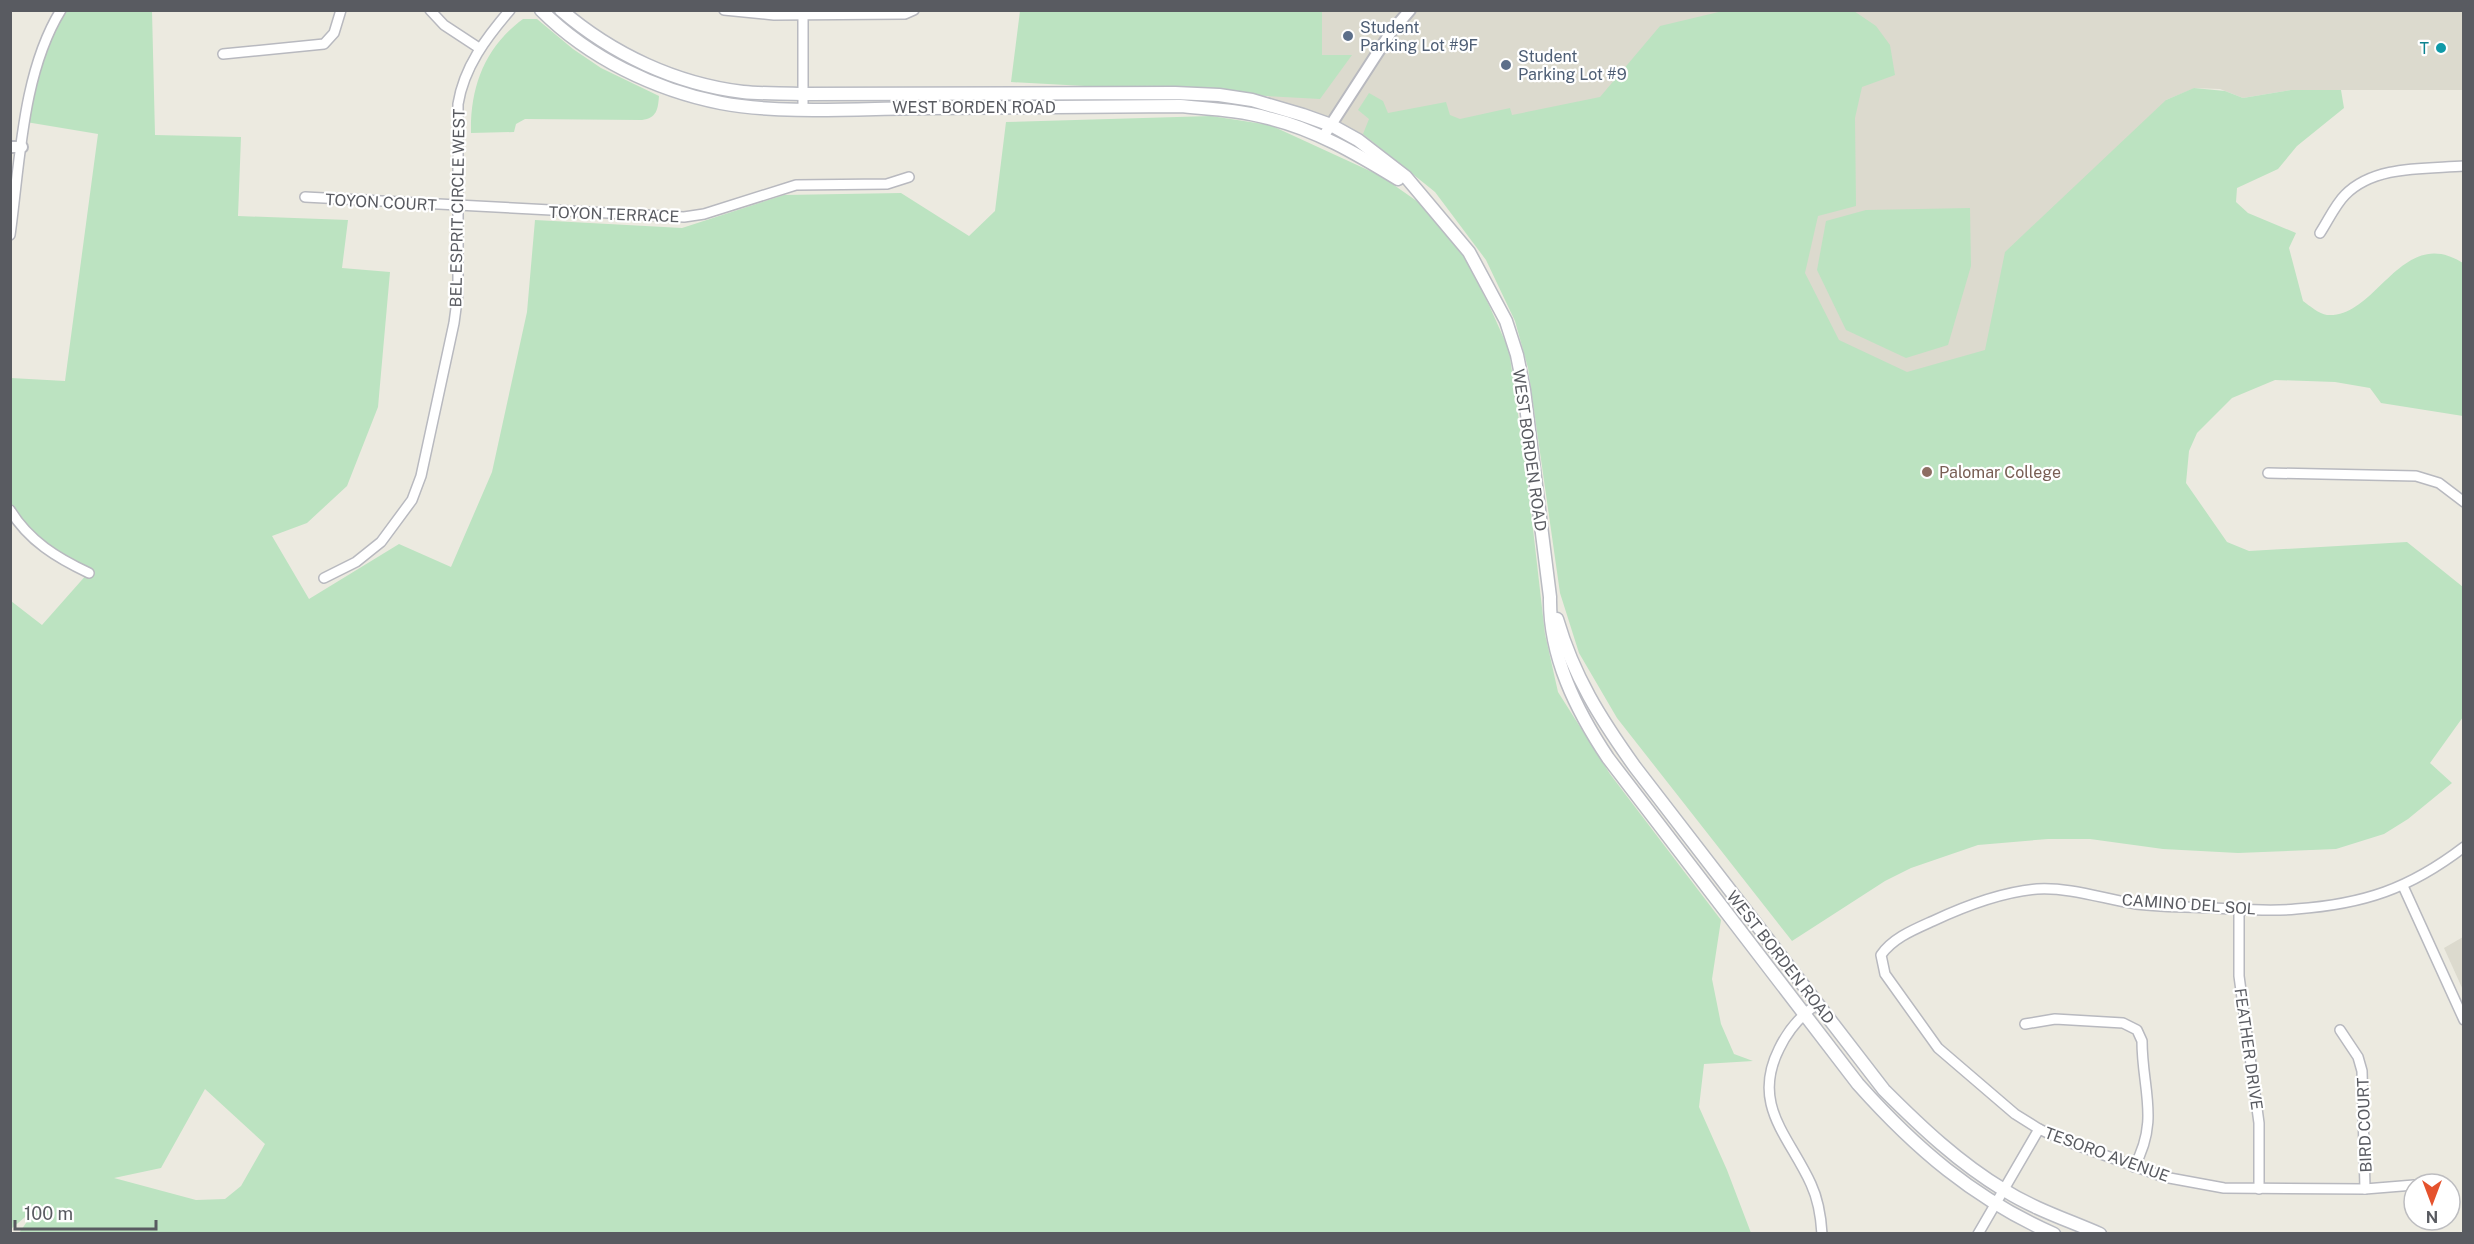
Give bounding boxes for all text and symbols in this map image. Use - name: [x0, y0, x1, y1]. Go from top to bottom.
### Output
- place label: Student Parking Lot #9F: [1360, 18, 1478, 55]
- marker: Student Parking Lot #9F: [1341, 29, 1355, 43]
- place label: T: [2420, 39, 2430, 58]
- marker: T: [2434, 41, 2448, 55]
- place label: Student Parking Lot #9: [1518, 47, 1627, 84]
- marker: Student Parking Lot #9: [1499, 58, 1513, 72]
- street label: WEST BORDEN ROAD: [892, 98, 1056, 117]
- street label: BEL ESPRIT CIRCLE WEST: [446, 108, 469, 307]
- street label: TOYON COURT: [325, 190, 438, 215]
- street label: TOYON TERRACE: [548, 203, 680, 226]
- street label: WEST BORDEN ROAD: [1509, 368, 1550, 532]
- place label: Palomar College: [1939, 463, 2061, 482]
- marker: Palomar College: [1920, 465, 1934, 479]
- street label: WEST BORDEN ROAD: [1723, 887, 1838, 1028]
- street label: CAMINO DEL SOL: [2121, 890, 2257, 919]
- street label: FEATHER DRIVE: [2231, 987, 2266, 1111]
- street label: BIRD COURT: [2353, 1077, 2376, 1173]
- street label: TESORO AVENUE: [2042, 1123, 2172, 1186]
- north arrow: [2402, 1172, 2462, 1232]
- scale bar: [15, 1193, 156, 1231]
- text: 100 m: [24, 1203, 73, 1224]
- text: N: [2426, 1207, 2438, 1226]

